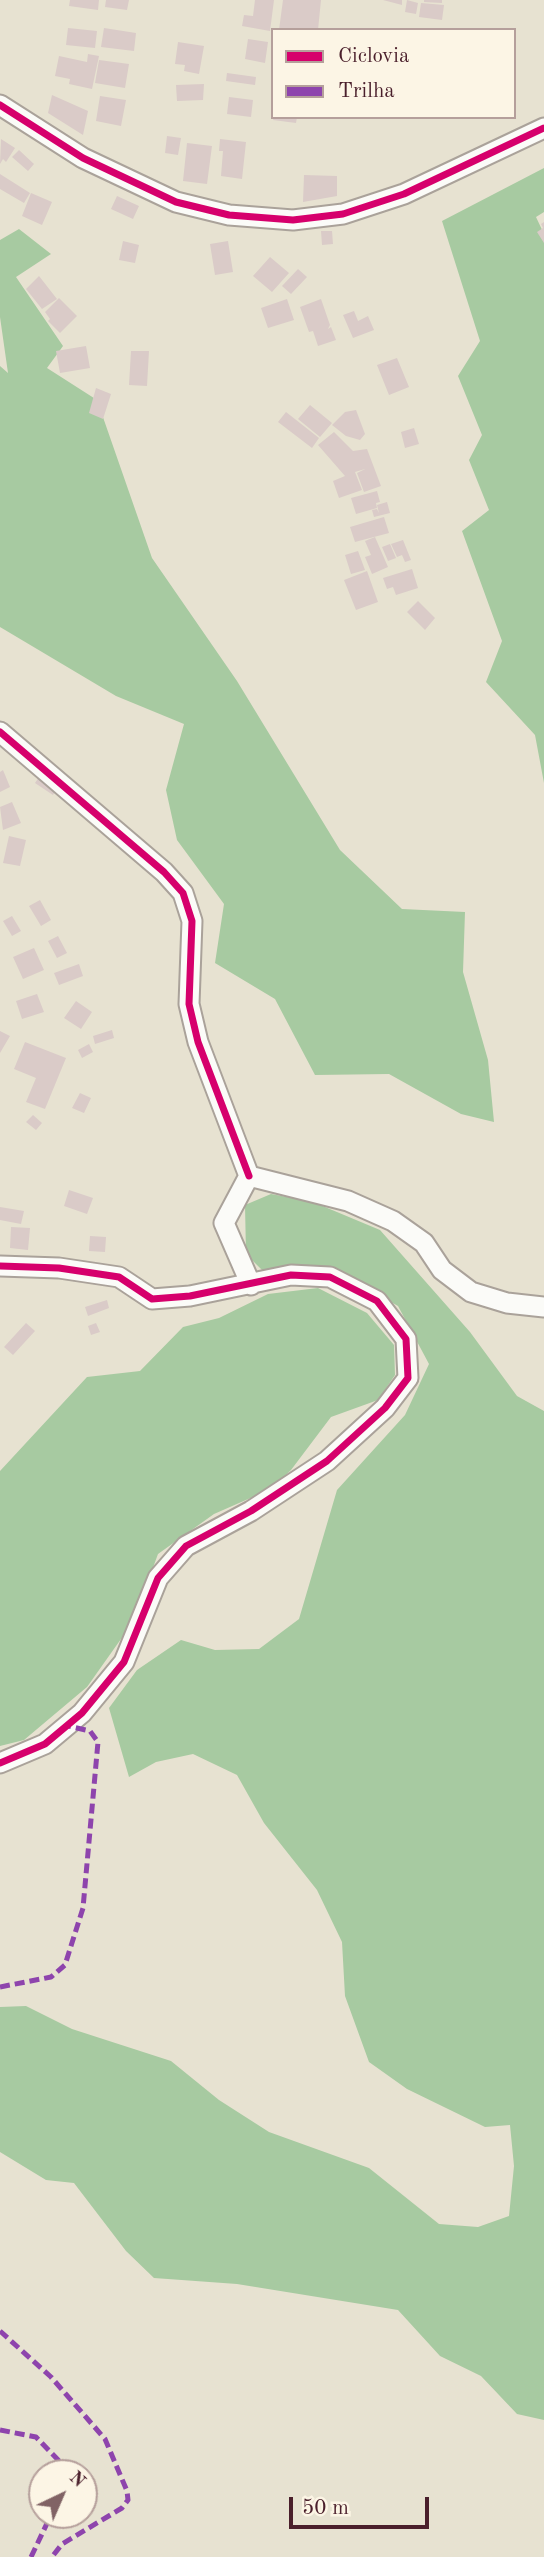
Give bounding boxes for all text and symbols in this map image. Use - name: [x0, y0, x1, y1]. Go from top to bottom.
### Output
- legend: [271, 28, 516, 119]
- text: Ciclovia: [338, 46, 409, 67]
- text: Trilha: [338, 81, 395, 102]
- north arrow: [28, 2459, 98, 2529]
- text: N: [65, 2468, 88, 2492]
- scale bar: [292, 2484, 432, 2528]
- text: 50 m: [302, 2498, 349, 2519]

